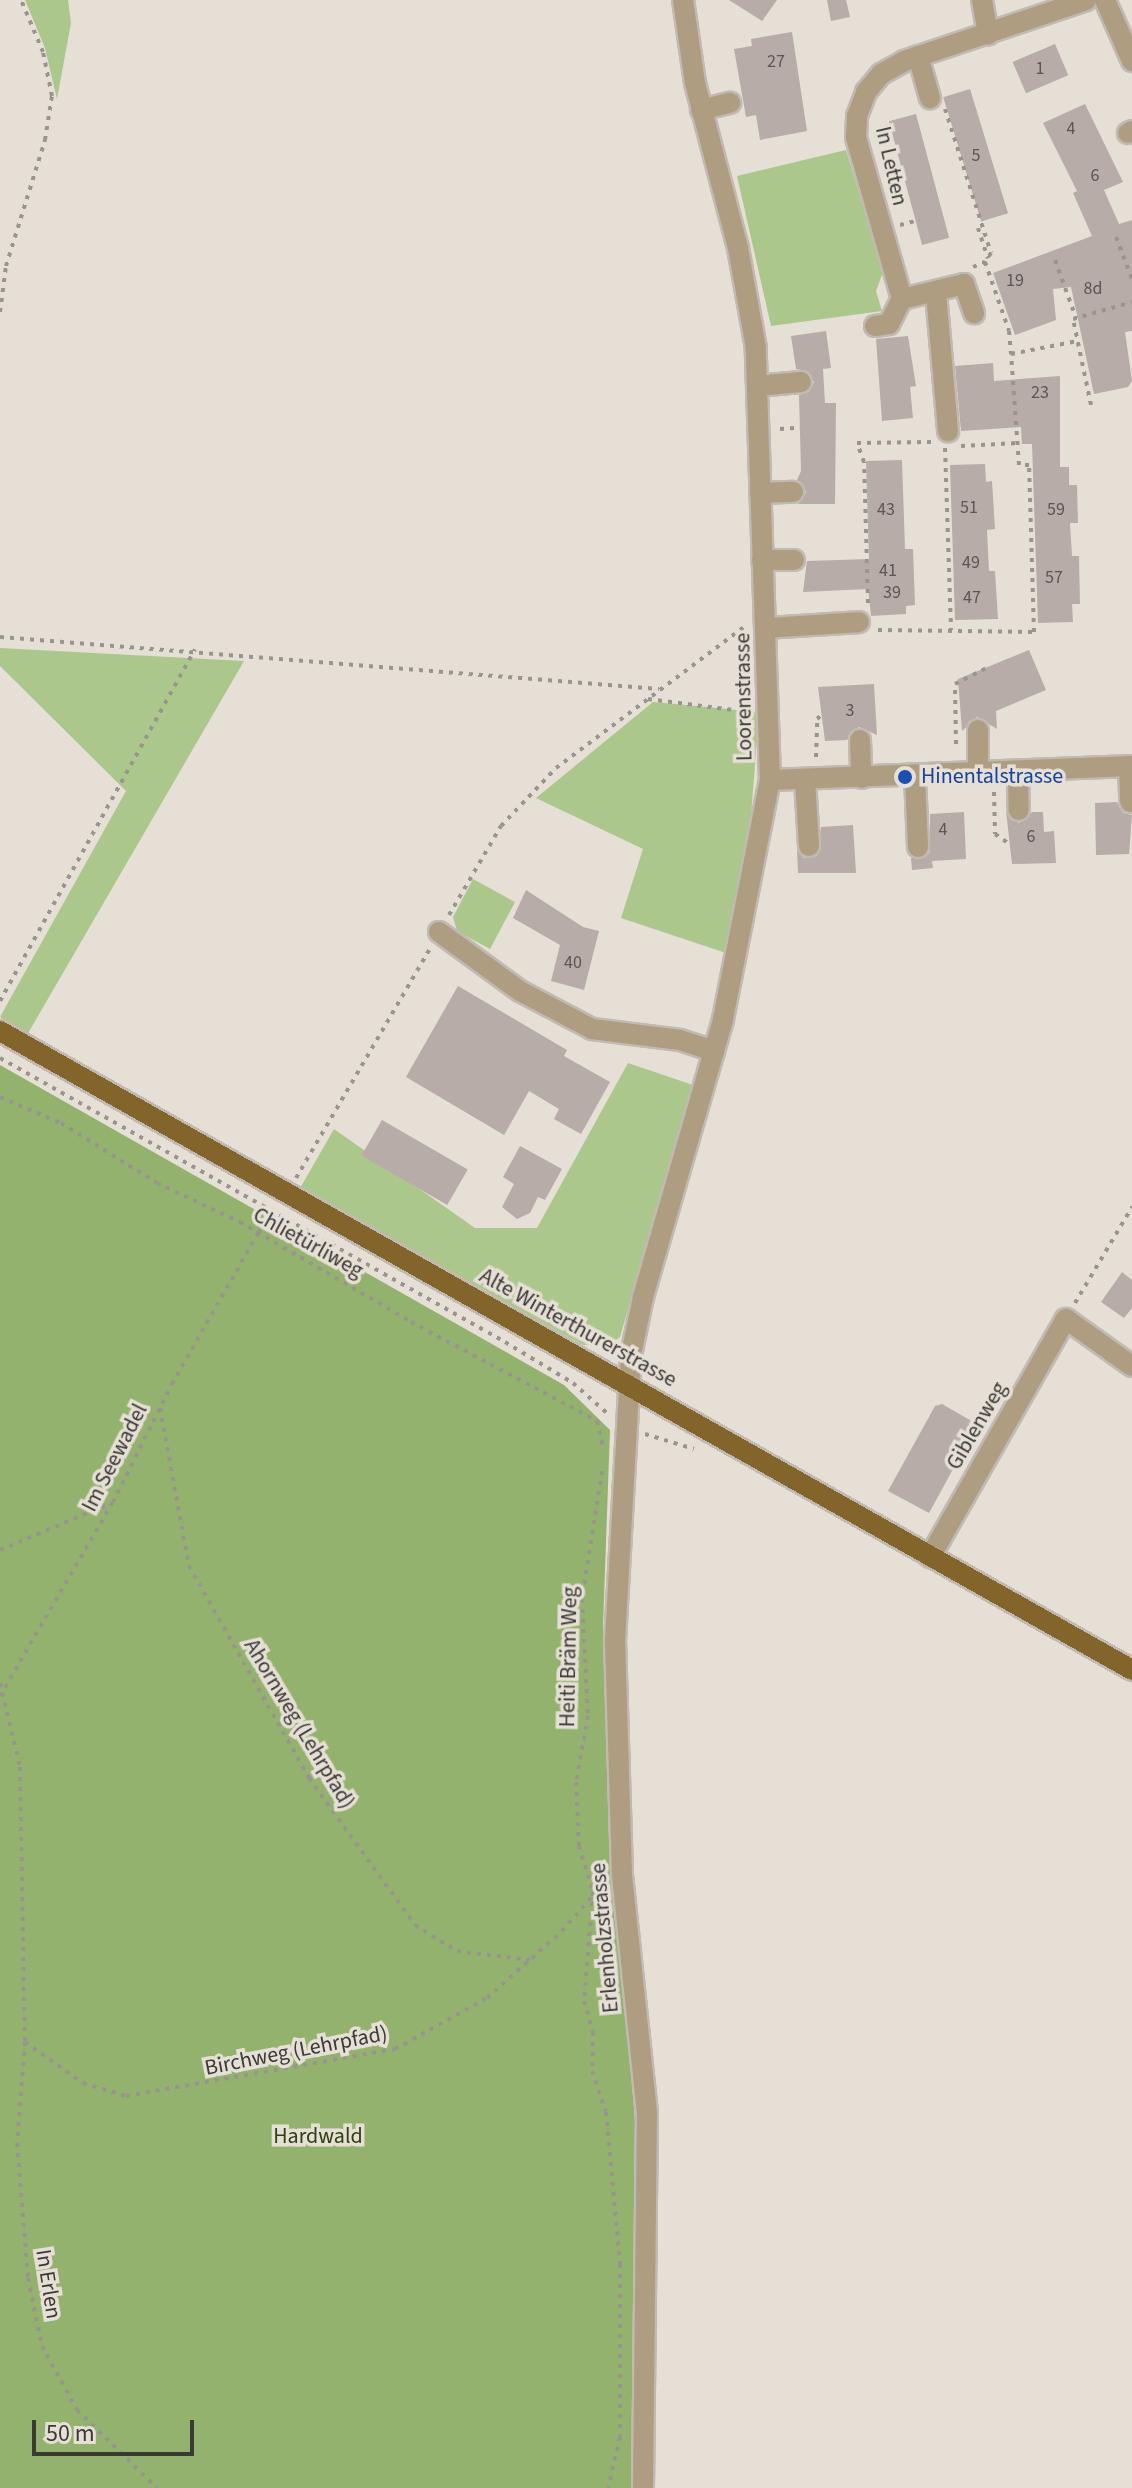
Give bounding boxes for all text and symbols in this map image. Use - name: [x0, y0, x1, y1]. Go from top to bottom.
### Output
- house number: 27: [767, 51, 785, 73]
- house number: 1: [1036, 58, 1044, 80]
- house number: 4: [1067, 118, 1075, 140]
- street label: In Letten: [869, 124, 913, 208]
- house number: 5: [972, 145, 980, 167]
- house number: 6: [1091, 165, 1099, 187]
- house number: 19: [1006, 270, 1024, 292]
- house number: 8d: [1084, 278, 1102, 300]
- house number: 23: [1031, 382, 1049, 404]
- house number: 51: [960, 497, 978, 519]
- house number: 43: [877, 499, 895, 521]
- house number: 59: [1047, 499, 1065, 521]
- house number: 49: [962, 552, 980, 574]
- house number: 41: [879, 560, 897, 582]
- house number: 57: [1045, 567, 1063, 589]
- house number: 39: [883, 582, 901, 604]
- house number: 47: [963, 587, 981, 609]
- street label: Loorenstrasse: [730, 633, 758, 761]
- house number: 3: [846, 700, 854, 722]
- place label: Hinentalstrasse: [921, 764, 1063, 790]
- marker: Hinentalstrasse: [896, 768, 914, 786]
- house number: 4: [939, 819, 947, 841]
- house number: 6: [1027, 826, 1035, 848]
- house number: 40: [564, 952, 582, 974]
- street label: Chlietürliweg: [248, 1202, 368, 1284]
- street label: Alte Winterthurerstrasse: [475, 1263, 681, 1393]
- street label: Giblenweg: [941, 1377, 1013, 1475]
- street label: Im Seewadel: [77, 1400, 153, 1516]
- street label: Heiti Bräm Weg: [555, 1586, 583, 1728]
- street label: Ahornweg (Lehrpfad): [238, 1634, 360, 1814]
- street label: Erlenholzstrasse: [585, 1862, 625, 2014]
- street label: Birchweg (Lehrpfad): [202, 2020, 390, 2082]
- park label: Hardwald: [273, 2124, 363, 2150]
- street label: In Erlen: [29, 2247, 67, 2321]
- scale bar: [36, 2404, 198, 2454]
- text: 50 m: [46, 2416, 95, 2451]

